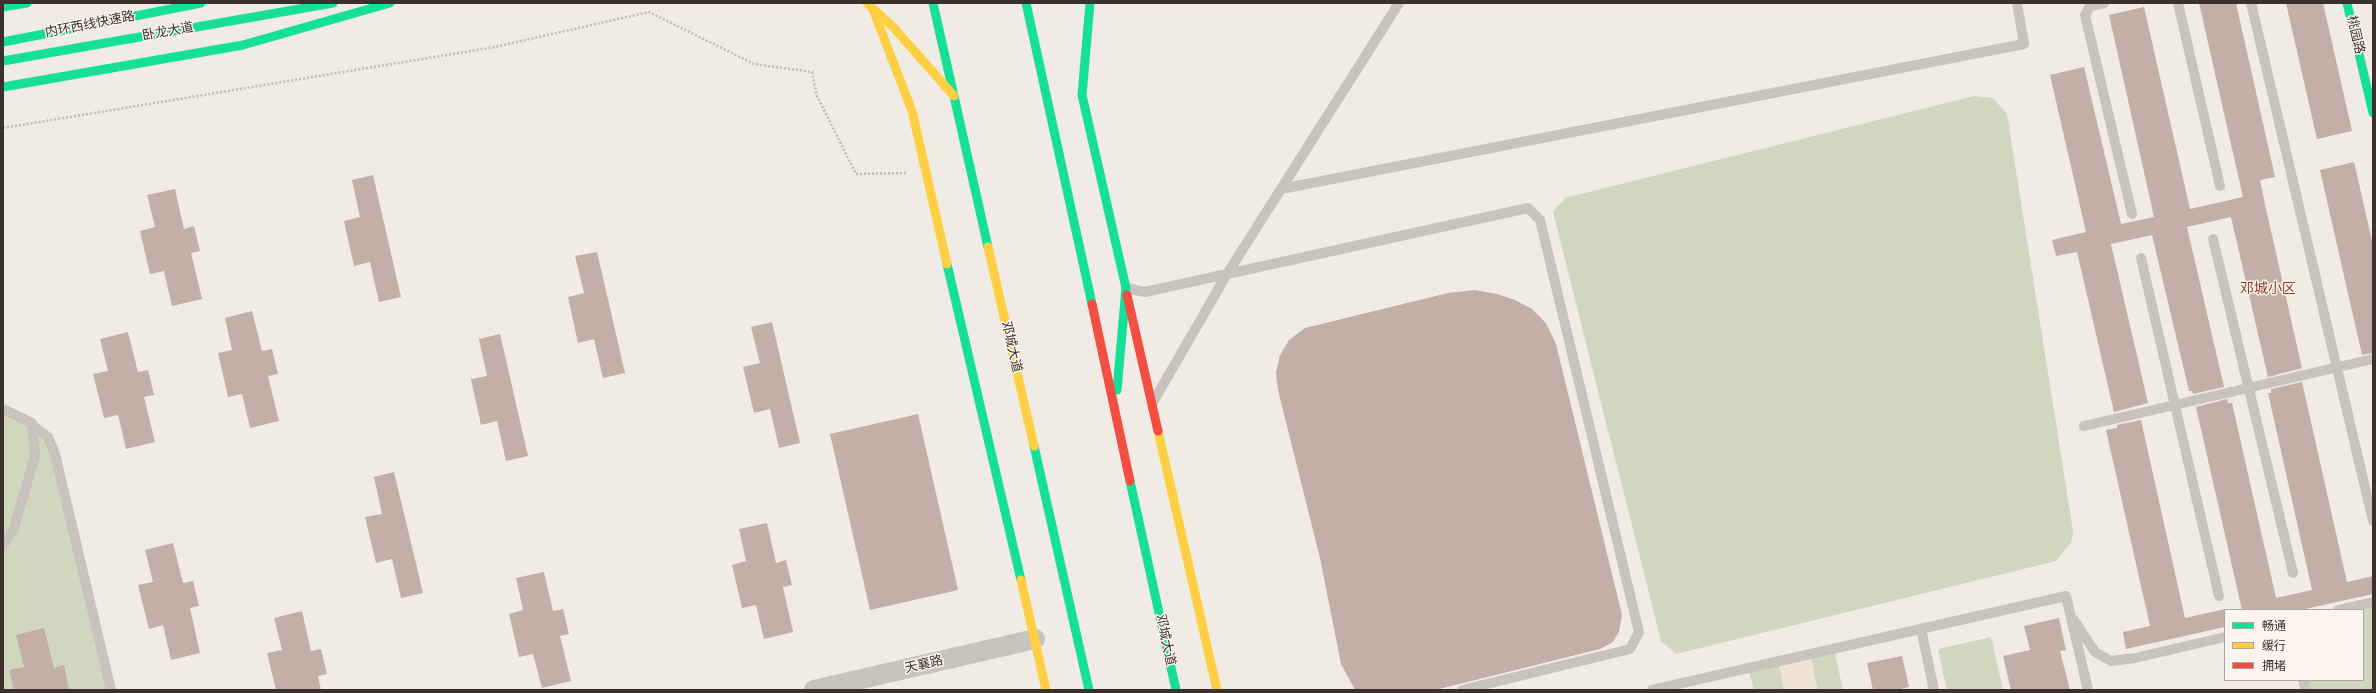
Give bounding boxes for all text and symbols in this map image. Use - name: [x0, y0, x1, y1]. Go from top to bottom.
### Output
- street label: 内环西线快速路: [44, 9, 136, 41]
- street label: 桃园路: [2343, 14, 2367, 56]
- street label: 卧龙大道: [141, 20, 195, 44]
- district label: 邓城小区: [2240, 281, 2296, 297]
- street label: 邓城大道: [998, 320, 1024, 374]
- legend: [2224, 609, 2364, 681]
- street label: 邓城大道: [1152, 613, 1178, 667]
- text: 畅通: [2262, 619, 2286, 634]
- text: 缓行: [2262, 639, 2286, 654]
- street label: 天襄路: [903, 653, 945, 677]
- text: 拥堵: [2262, 659, 2286, 674]

